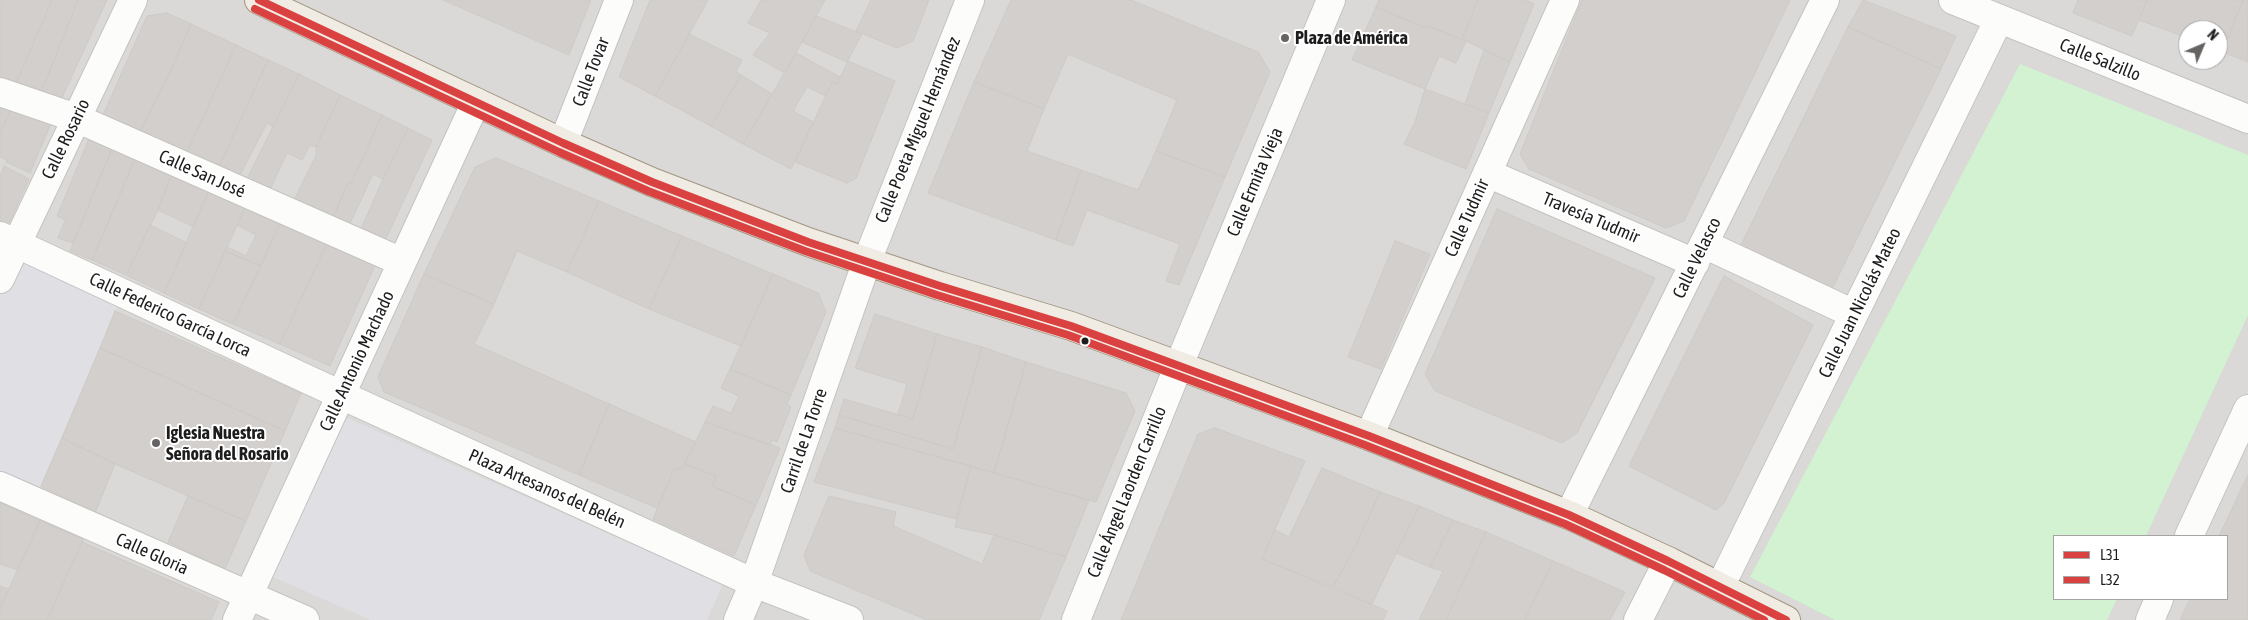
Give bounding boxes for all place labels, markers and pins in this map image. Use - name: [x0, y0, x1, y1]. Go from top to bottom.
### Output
- place label: Plaza de América: [1295, 27, 1408, 49]
- marker: Plaza de América: [1279, 32, 1291, 44]
- unlabelled marker: [1080, 336, 1090, 346]
- place label: Iglesia Nuestra Señora del Rosario: [166, 422, 289, 464]
- marker: Iglesia Nuestra Señora del Rosario: [150, 437, 162, 449]

